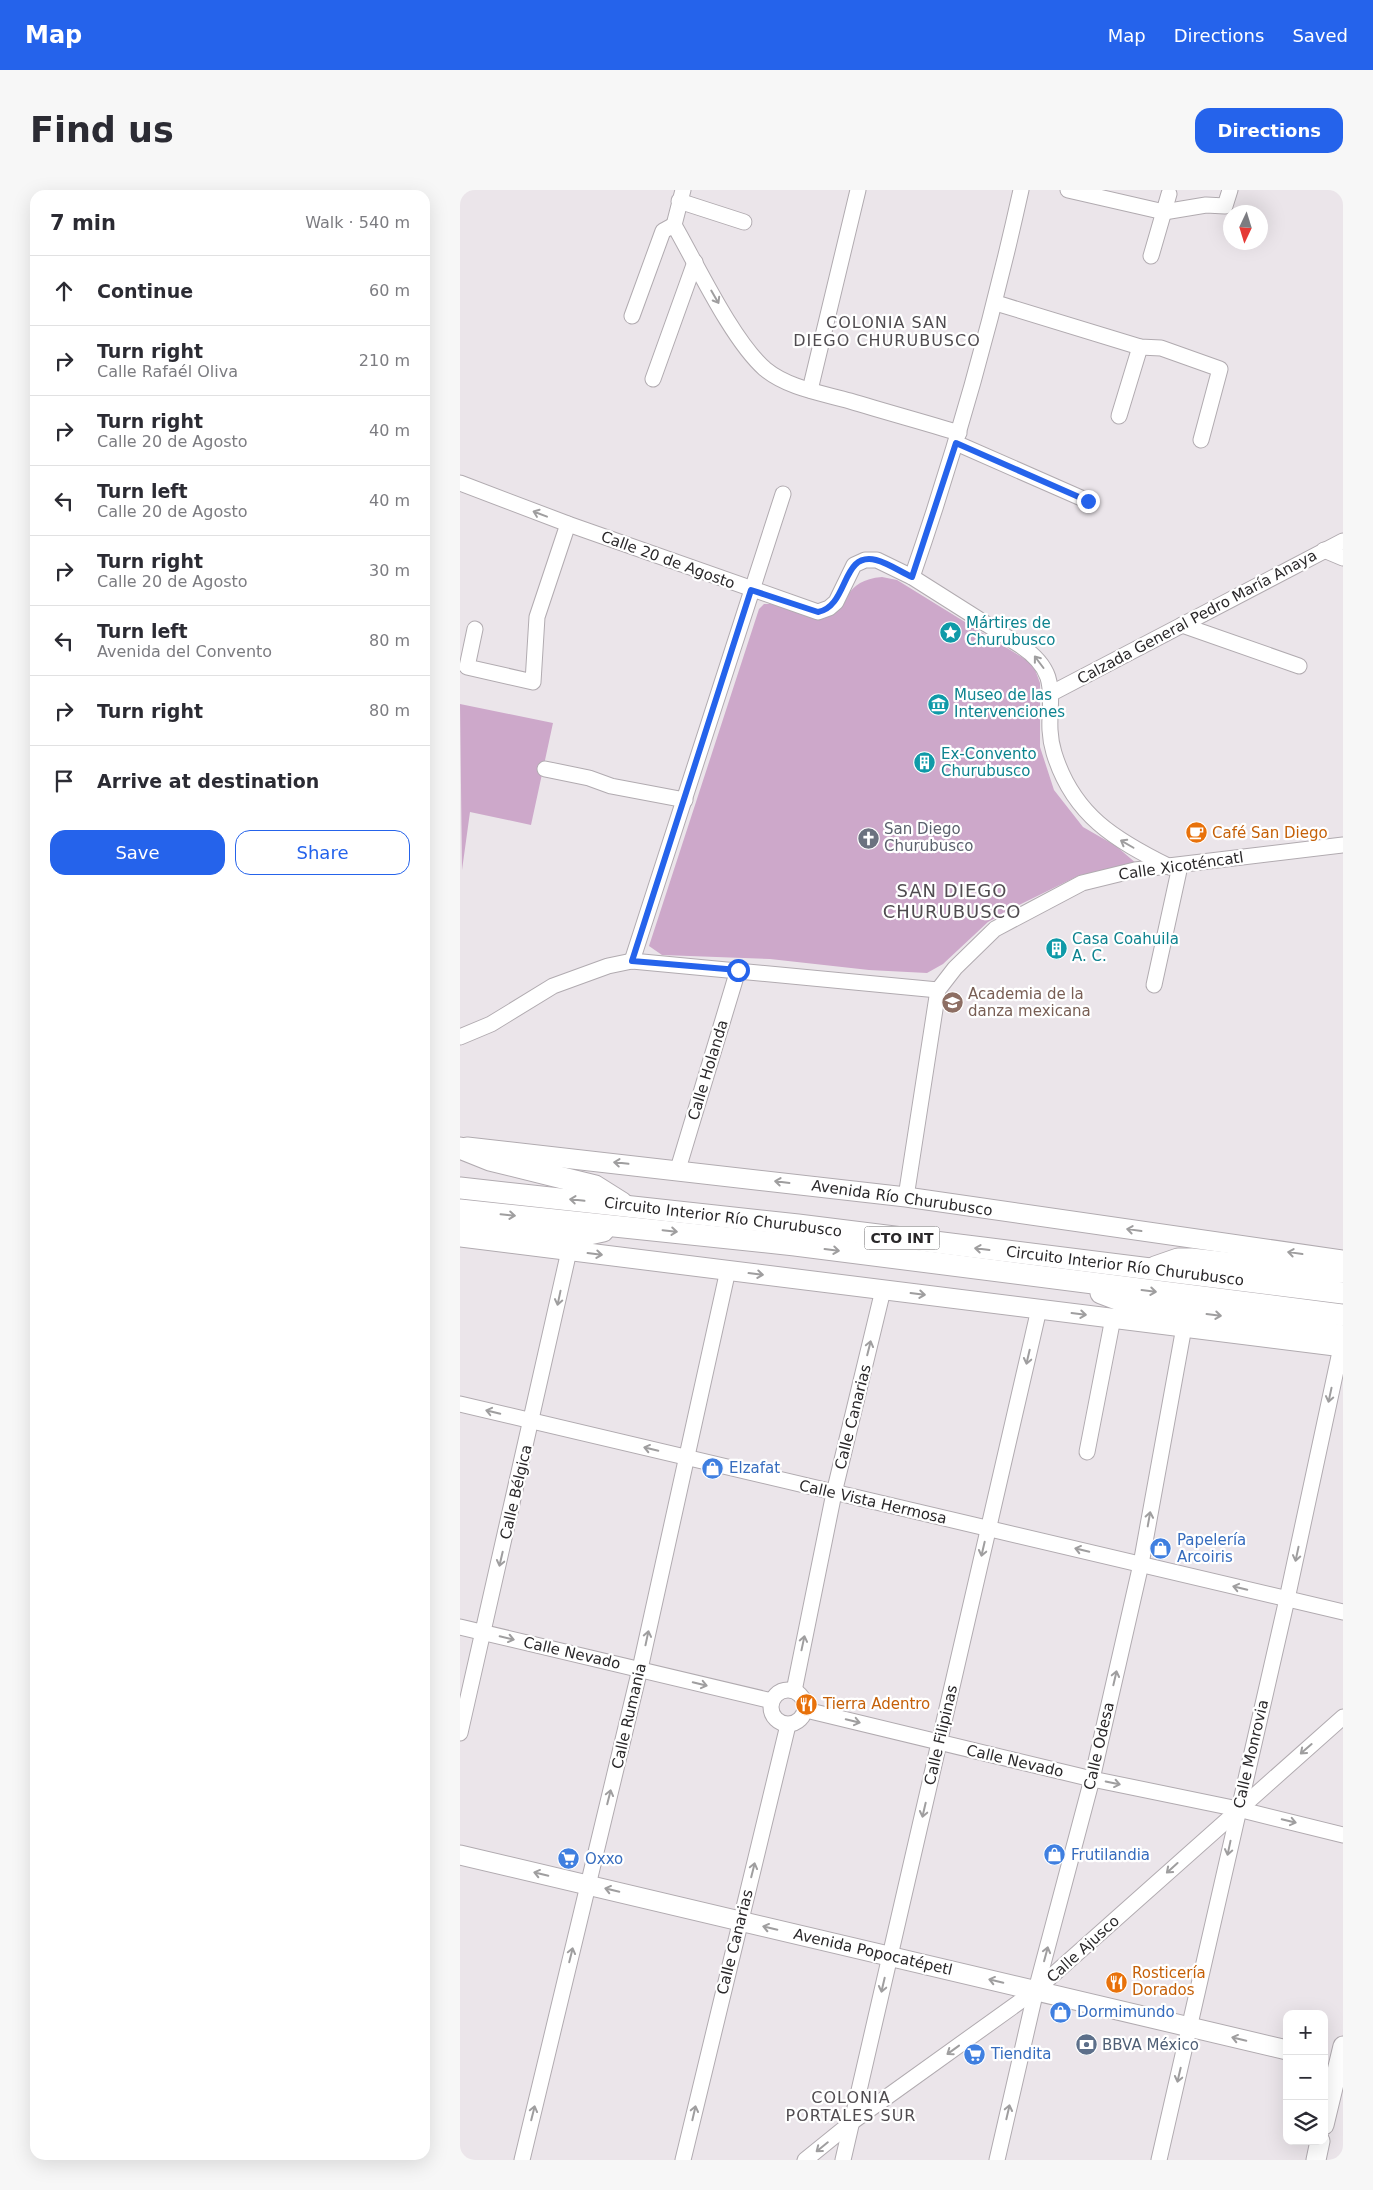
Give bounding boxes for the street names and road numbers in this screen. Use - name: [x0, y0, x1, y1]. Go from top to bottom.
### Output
- street label: Calle 20 de Agosto: [599, 527, 737, 593]
- street label: Calzada General Pedro María Anaya: [1074, 546, 1320, 688]
- street label: Calle Xicoténcatl: [1117, 848, 1245, 884]
- street label: Calle Holanda: [684, 1018, 732, 1122]
- street label: Avenida Río Churubusco: [810, 1176, 994, 1220]
- street label: Circuito Interior Río Churubusco: [603, 1193, 843, 1241]
- road number: CTO INT: [864, 1226, 940, 1250]
- street label: Circuito Interior Río Churubusco: [1005, 1242, 1245, 1290]
- street label: Calle Canarias: [831, 1362, 875, 1471]
- street label: Calle Bélgica: [496, 1443, 536, 1541]
- street label: Calle Vista Hermosa: [797, 1476, 949, 1528]
- street label: Calle Nevado: [522, 1633, 622, 1673]
- street label: Calle Rumania: [608, 1661, 650, 1771]
- street label: Calle Filipinas: [921, 1683, 961, 1787]
- street label: Calle Monrovia: [1230, 1698, 1272, 1810]
- street label: Calle Odesa: [1080, 1700, 1118, 1792]
- street label: Calle Nevado: [965, 1741, 1065, 1781]
- street label: Calle Canarias: [713, 1887, 757, 1996]
- street label: Calle Ajusco: [1043, 1912, 1123, 1986]
- street label: Avenida Popocatépetl: [792, 1925, 954, 1979]

